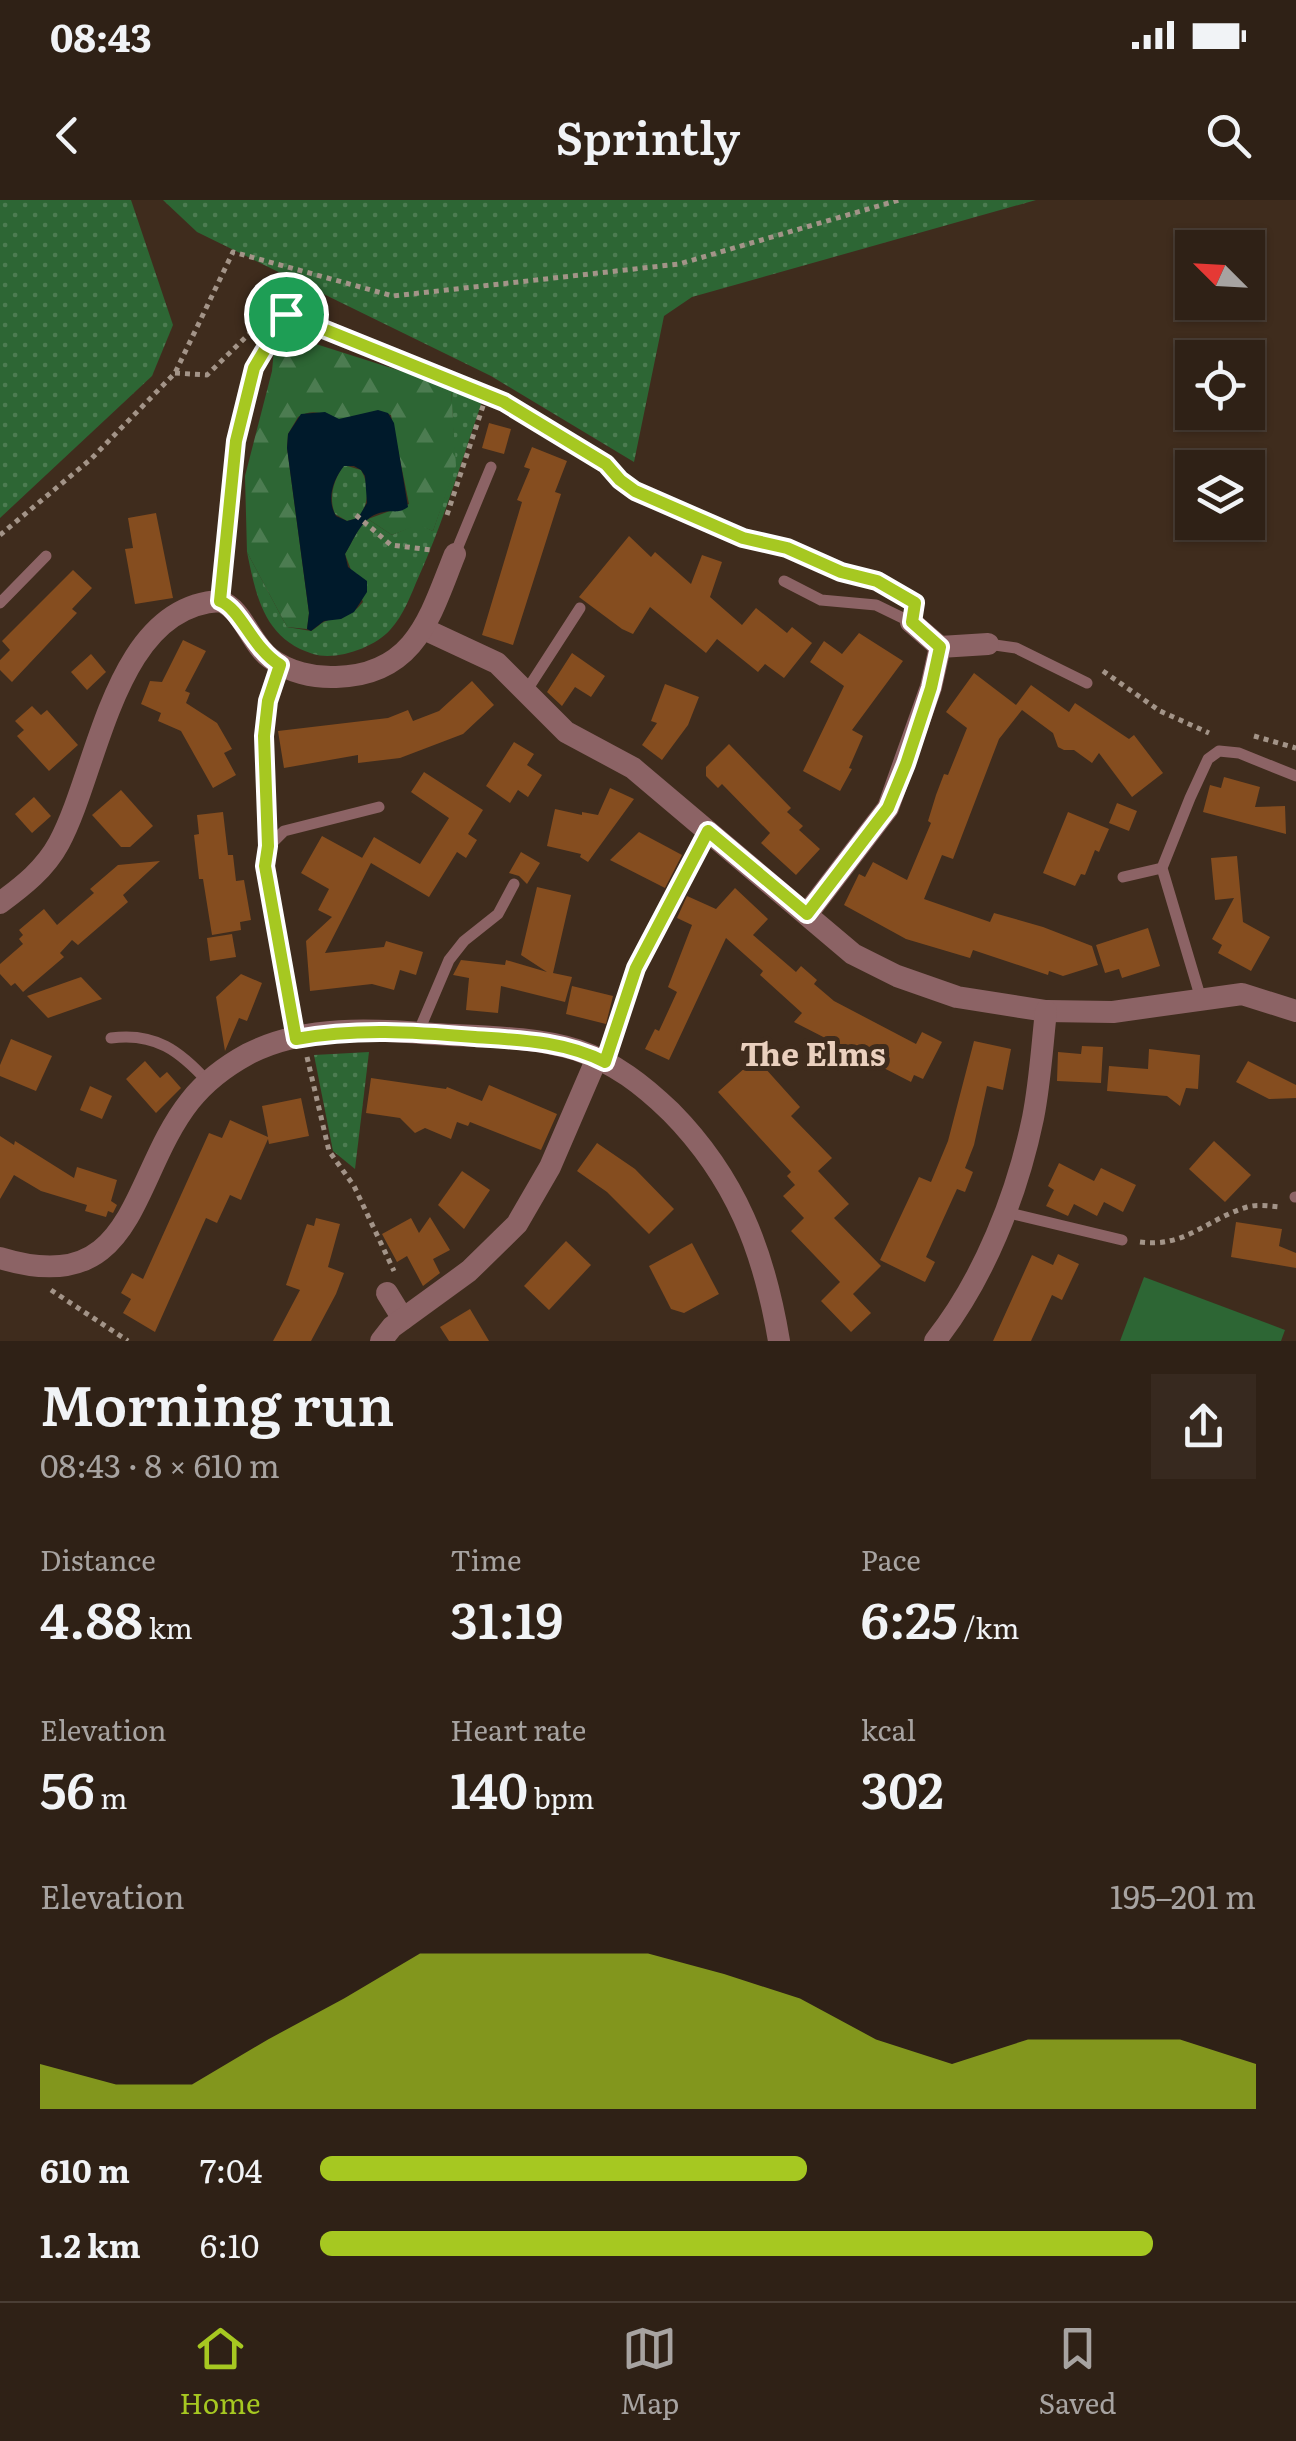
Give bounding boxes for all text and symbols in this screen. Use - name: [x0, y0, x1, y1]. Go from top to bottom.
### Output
- text: 08:43: [50, 7, 152, 64]
- text: Sprintly: [556, 102, 740, 169]
- icon: back: [40, 108, 95, 163]
- icon: search: [1201, 108, 1256, 163]
- north arrow: [1175, 230, 1265, 320]
- map controls: [1175, 230, 1265, 540]
- pin: [244, 272, 329, 357]
- icon: arrive: [259, 287, 314, 342]
- button: locate: [1175, 340, 1265, 430]
- button: layers: [1175, 450, 1265, 540]
- district label: The Elms: [740, 1028, 886, 1076]
- text: Morning run: [40, 1361, 395, 1443]
- button: share: [1151, 1374, 1256, 1479]
- text: 08:43 · 8 × 610 m: [40, 1440, 280, 1488]
- text: Distance: [40, 1538, 156, 1580]
- text: Time: [450, 1538, 522, 1580]
- text: Pace: [861, 1538, 921, 1580]
- text: 4.88: [40, 1580, 143, 1654]
- text: 31:19: [450, 1580, 563, 1654]
- text: 6:25: [861, 1580, 958, 1654]
- text: km: [143, 1606, 193, 1648]
- text: /km: [958, 1606, 1019, 1648]
- text: Elevation: [40, 1708, 167, 1750]
- text: Heart rate: [450, 1708, 586, 1750]
- text: kcal: [861, 1708, 916, 1750]
- text: 56: [40, 1750, 95, 1824]
- text: 140: [450, 1750, 528, 1824]
- text: 302: [861, 1750, 944, 1824]
- text: m: [95, 1776, 127, 1818]
- text: bpm: [528, 1776, 595, 1818]
- text: Elevation: [40, 1871, 185, 1919]
- text: 195–201 m: [1110, 1871, 1256, 1919]
- text: 610 m: [40, 2145, 130, 2193]
- text: 7:04: [200, 2145, 262, 2193]
- text: 1.2 km: [40, 2220, 141, 2268]
- text: 6:10: [200, 2220, 259, 2268]
- tab: Home: [180, 2321, 260, 2423]
- tab: Map: [620, 2321, 679, 2423]
- tab: Saved: [1038, 2321, 1116, 2423]

